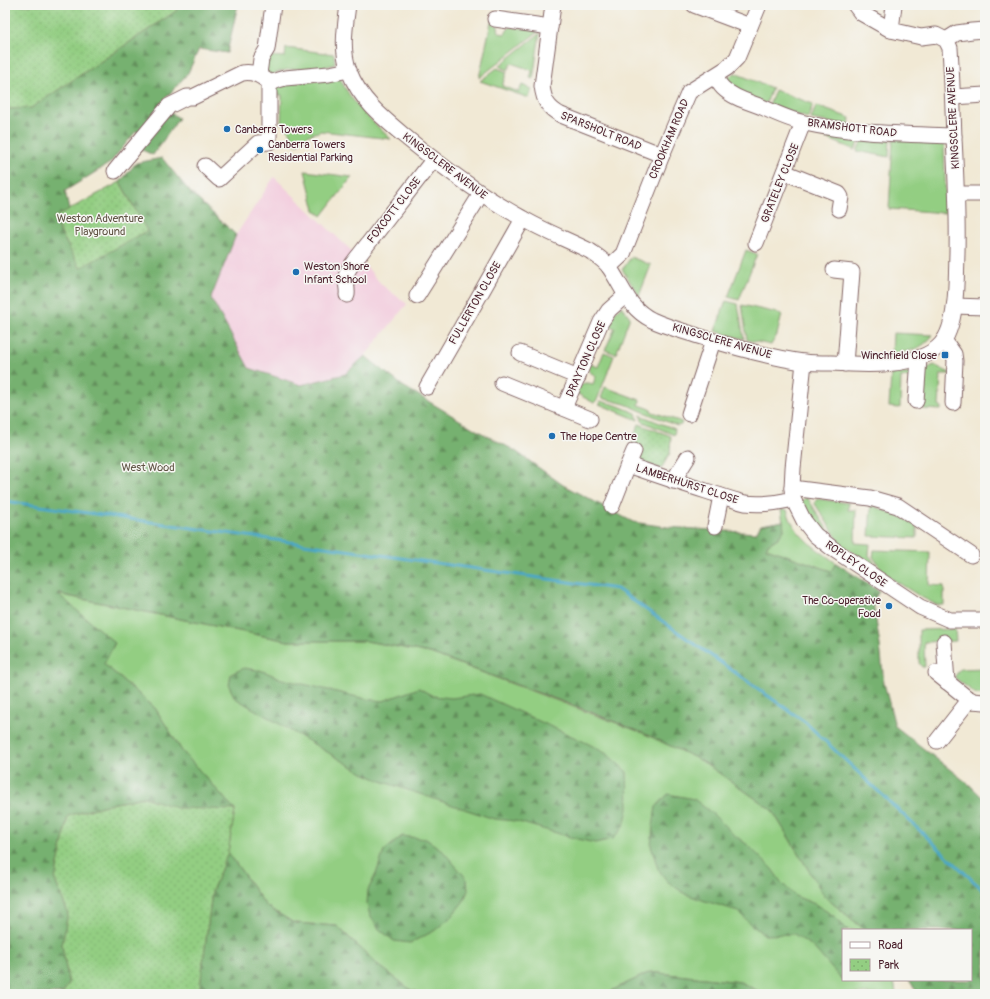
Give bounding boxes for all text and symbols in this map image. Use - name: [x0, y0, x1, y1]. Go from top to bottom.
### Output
- street label: KINGSCLERE AVENUE: [944, 66, 962, 170]
- street label: CROOKHAM ROAD: [646, 97, 692, 181]
- street label: SPARSHOLT ROAD: [559, 109, 644, 153]
- street label: BRAMSHOTT ROAD: [807, 116, 898, 140]
- place label: Canberra Towers: [235, 123, 312, 136]
- marker: Canberra Towers: [222, 124, 232, 134]
- street label: KINGSCLERE AVENUE: [400, 130, 490, 202]
- place label: Canberra Towers Residential Parking: [268, 138, 353, 164]
- street label: GRATELEY CLOSE: [758, 141, 802, 225]
- marker: Canberra Towers Residential Parking: [255, 145, 265, 155]
- street label: FOXCOTT CLOSE: [364, 174, 424, 245]
- park label: Weston Adventure Playground: [57, 212, 144, 238]
- street label: FULLERTON CLOSE: [446, 259, 504, 347]
- place label: Weston Shore Infant School: [304, 260, 370, 286]
- marker: Weston Shore Infant School: [291, 267, 301, 277]
- street label: DRAYTON CLOSE: [563, 319, 609, 399]
- street label: KINGSCLERE AVENUE: [671, 321, 773, 361]
- place label: Winchfield Close: [861, 349, 938, 362]
- marker: Winchfield Close: [940, 350, 950, 360]
- place label: The Hope Centre: [560, 430, 637, 443]
- marker: The Hope Centre: [547, 431, 557, 441]
- park label: West Wood: [121, 461, 175, 474]
- street label: LAMBERHURST CLOSE: [634, 461, 740, 507]
- street label: ROPLEY CLOSE: [823, 538, 890, 590]
- place label: The Co-operative Food: [802, 594, 882, 620]
- marker: The Co-operative Food: [884, 601, 894, 611]
- legend: [842, 929, 972, 981]
- text: Road: [878, 938, 903, 953]
- text: Park: [878, 958, 899, 973]

